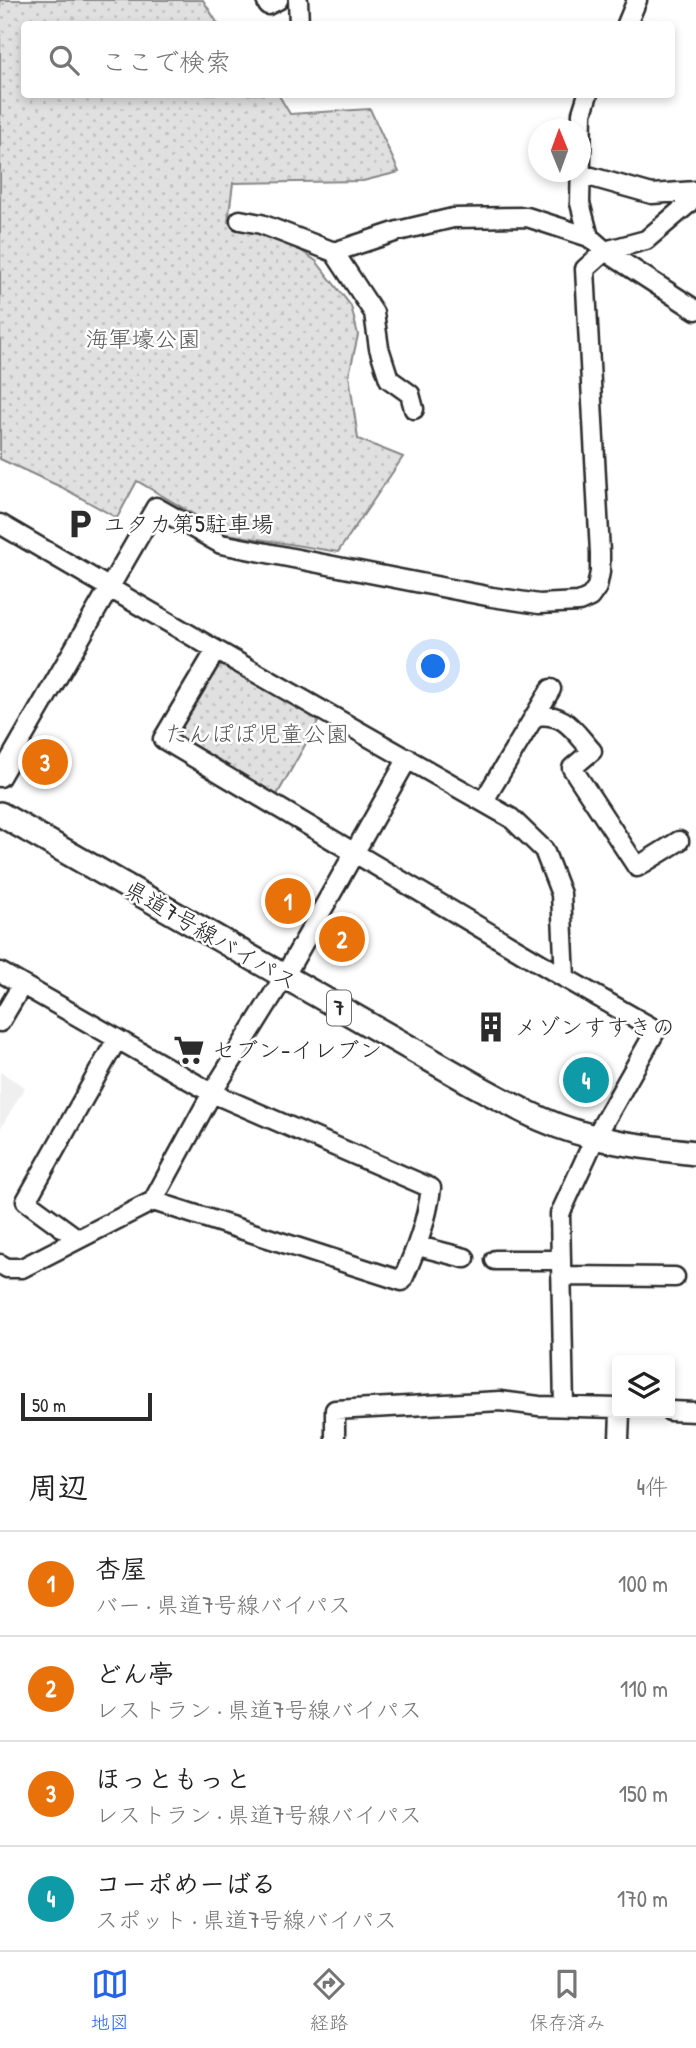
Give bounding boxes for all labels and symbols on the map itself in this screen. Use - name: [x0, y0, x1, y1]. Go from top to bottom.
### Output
- north arrow: [528, 119, 591, 182]
- park label: 海軍壕公園: [86, 323, 201, 354]
- parking icon: ユタカ第5駐車場: [63, 507, 97, 541]
- place label: ユタカ第5駐車場: [103, 508, 274, 539]
- your location: [416, 649, 450, 683]
- park label: たんぽぽ児童公園: [165, 718, 349, 749]
- pin: 3: [22, 736, 68, 788]
- street label: 県道7号線バイパス: [119, 872, 303, 997]
- pin: 1: [265, 875, 311, 927]
- pin: 2: [319, 913, 365, 965]
- road number: 7: [327, 990, 351, 1026]
- building icon: メゾンすすきの: [474, 1010, 508, 1044]
- place label: メゾンすすきの: [514, 1011, 675, 1042]
- supermarket icon: セブン-イレブン: [172, 1033, 206, 1067]
- place label: セブン-イレブン: [212, 1034, 382, 1065]
- pin: 4: [563, 1054, 609, 1106]
- scale bar: [21, 1390, 152, 1422]

